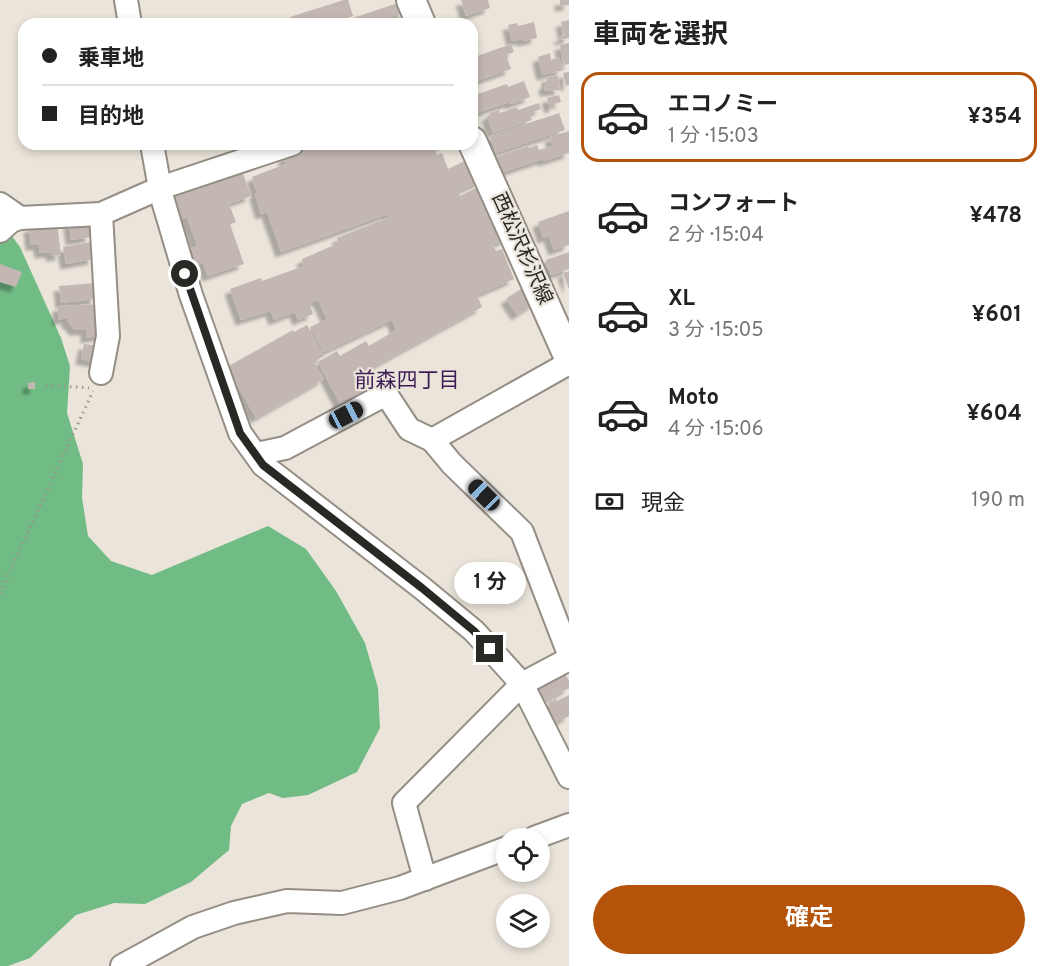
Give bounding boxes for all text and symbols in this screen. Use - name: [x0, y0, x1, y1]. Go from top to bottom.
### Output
- text: 車両を選択: [593, 19, 728, 53]
- text: 乗車地: [78, 46, 144, 73]
- icon: car: [596, 90, 650, 144]
- text: エコノミー: [668, 92, 778, 119]
- text: 目的地: [78, 104, 144, 131]
- text: ¥354: [967, 104, 1022, 131]
- text: 1 分 · 15:03: [668, 124, 759, 150]
- street label: 西松沢杉沢線: [485, 189, 557, 309]
- icon: car: [596, 189, 650, 243]
- text: コンフォート: [668, 191, 799, 218]
- text: ¥478: [970, 203, 1022, 230]
- text: 2 分 · 15:04: [668, 223, 764, 249]
- route start: [171, 260, 198, 287]
- text: XL: [668, 286, 695, 313]
- icon: car: [596, 288, 650, 342]
- text: ¥601: [972, 302, 1022, 329]
- text: 3 分 · 15:05: [668, 318, 764, 344]
- district label: 前森四丁目: [355, 368, 460, 395]
- text: Moto: [668, 385, 719, 412]
- icon: car: [596, 387, 650, 441]
- car: [326, 399, 366, 431]
- text: ¥604: [967, 401, 1022, 428]
- text: 4 分 · 15:06: [668, 417, 764, 443]
- car: [465, 476, 503, 514]
- icon: cash: [593, 485, 626, 518]
- text: 190 m: [971, 488, 1025, 514]
- text: 現金: [641, 491, 685, 518]
- callout: 1 分: [454, 562, 526, 604]
- text: 1 分: [474, 570, 507, 596]
- route end: [476, 635, 503, 662]
- map controls: [496, 828, 550, 948]
- button: locate: [496, 828, 550, 882]
- button: 確定: [593, 885, 1025, 954]
- button: layers: [496, 894, 550, 948]

